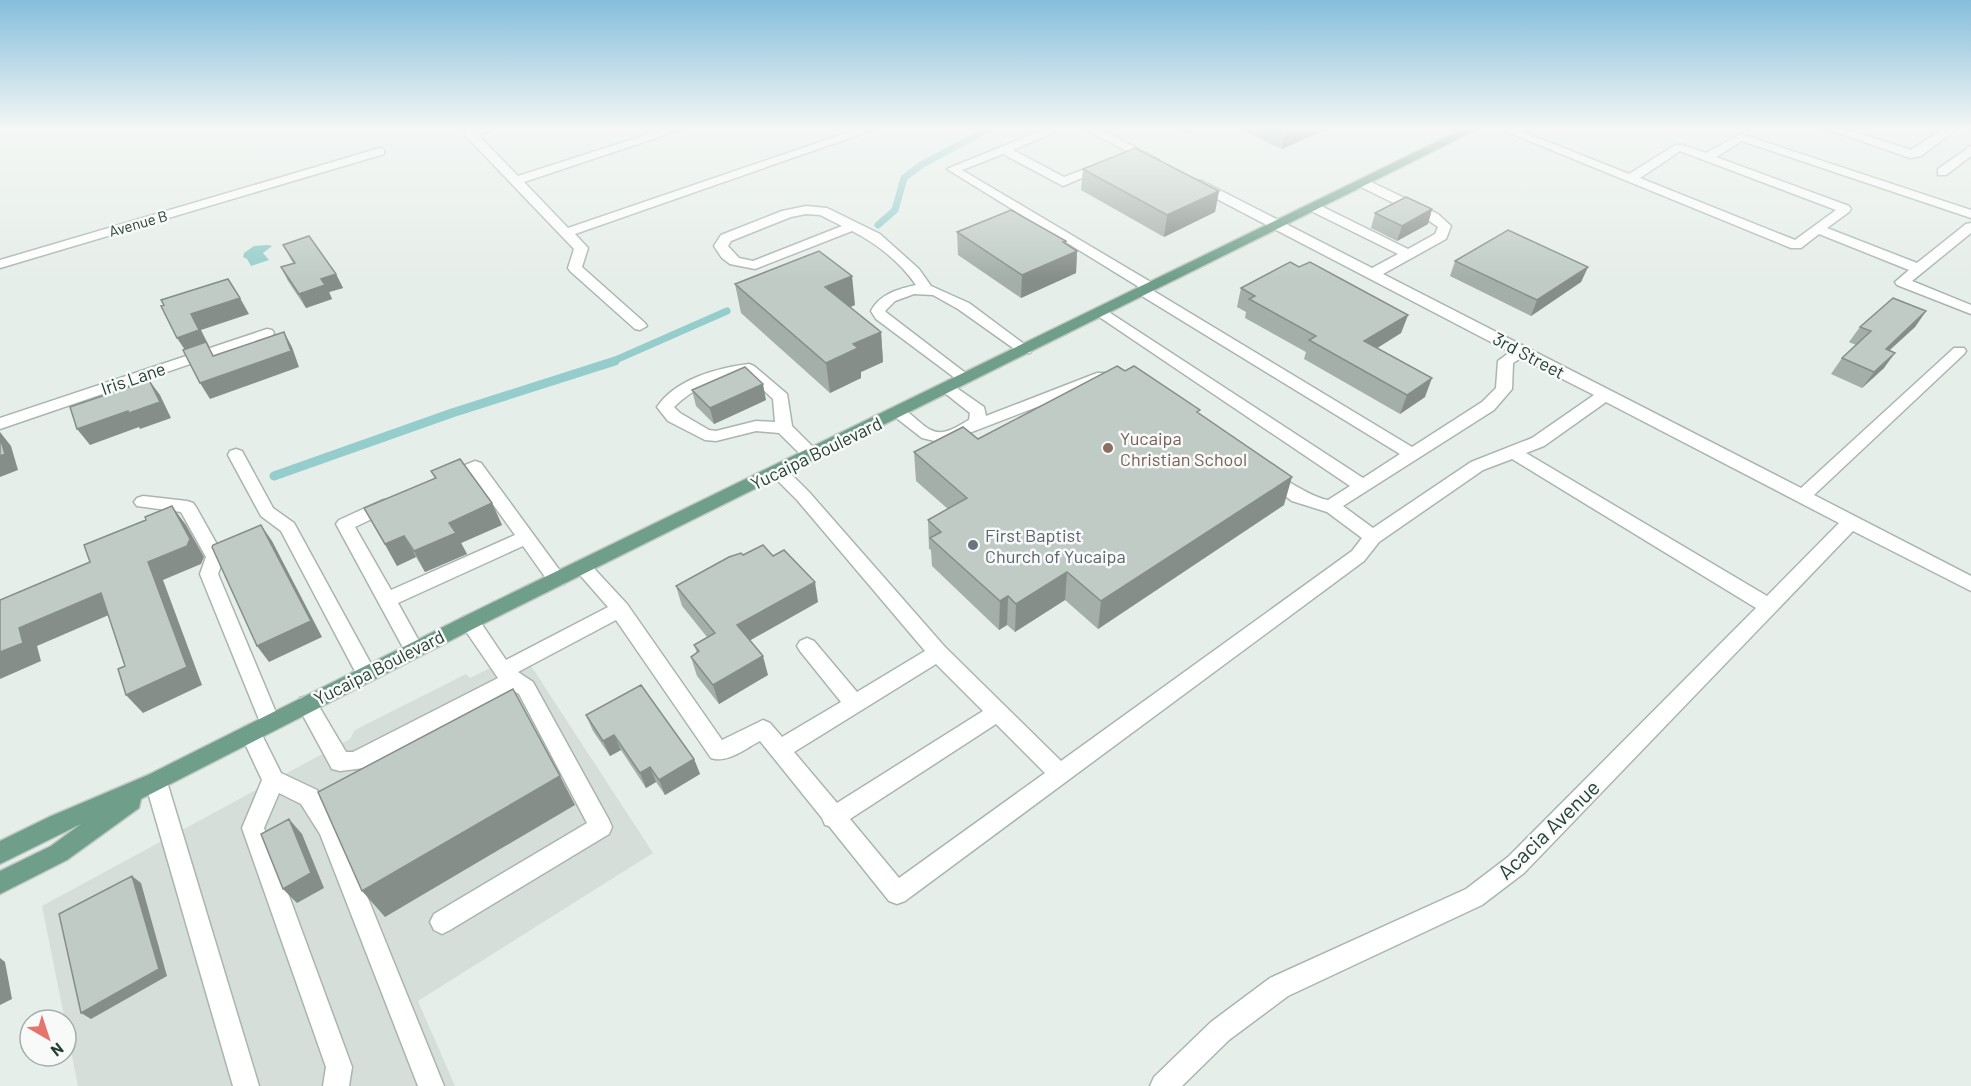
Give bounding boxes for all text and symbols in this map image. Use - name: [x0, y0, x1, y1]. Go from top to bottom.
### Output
- street label: Avenue B: [107, 206, 169, 240]
- street label: 3rd Street: [1489, 327, 1569, 383]
- street label: Iris Lane: [98, 357, 168, 399]
- street label: Yucaipa Boulevard: [747, 412, 885, 494]
- place label: Yucaipa Christian School: [1120, 427, 1247, 470]
- marker: Yucaipa Christian School: [1101, 441, 1115, 455]
- place label: First Baptist Church of Yucaipa: [985, 524, 1126, 567]
- marker: First Baptist Church of Yucaipa: [966, 538, 980, 552]
- street label: Yucaipa Boulevard: [310, 625, 448, 709]
- street label: Acacia Avenue: [1492, 774, 1604, 884]
- north arrow: [18, 1008, 78, 1068]
- text: N: [48, 1039, 68, 1061]

